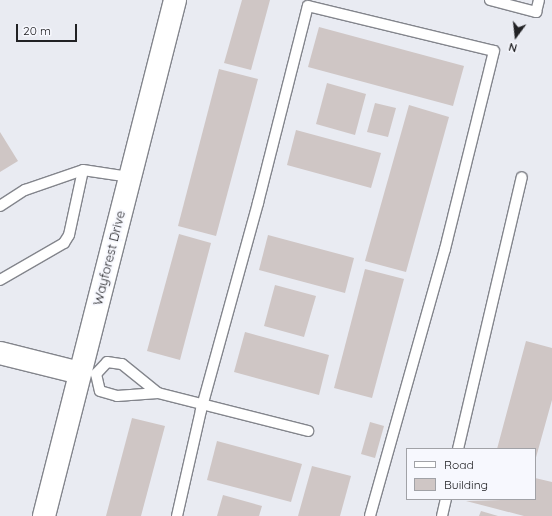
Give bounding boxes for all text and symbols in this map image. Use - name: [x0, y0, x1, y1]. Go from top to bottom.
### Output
- scale bar: [18, 16, 79, 42]
- north arrow: [496, 16, 536, 56]
- text: 20 m: [23, 23, 51, 38]
- text: N: [507, 40, 519, 55]
- street label: Wayforest Drive: [90, 209, 128, 307]
- legend: [406, 448, 536, 500]
- text: Road: [444, 457, 474, 472]
- text: Building: [444, 477, 488, 492]

